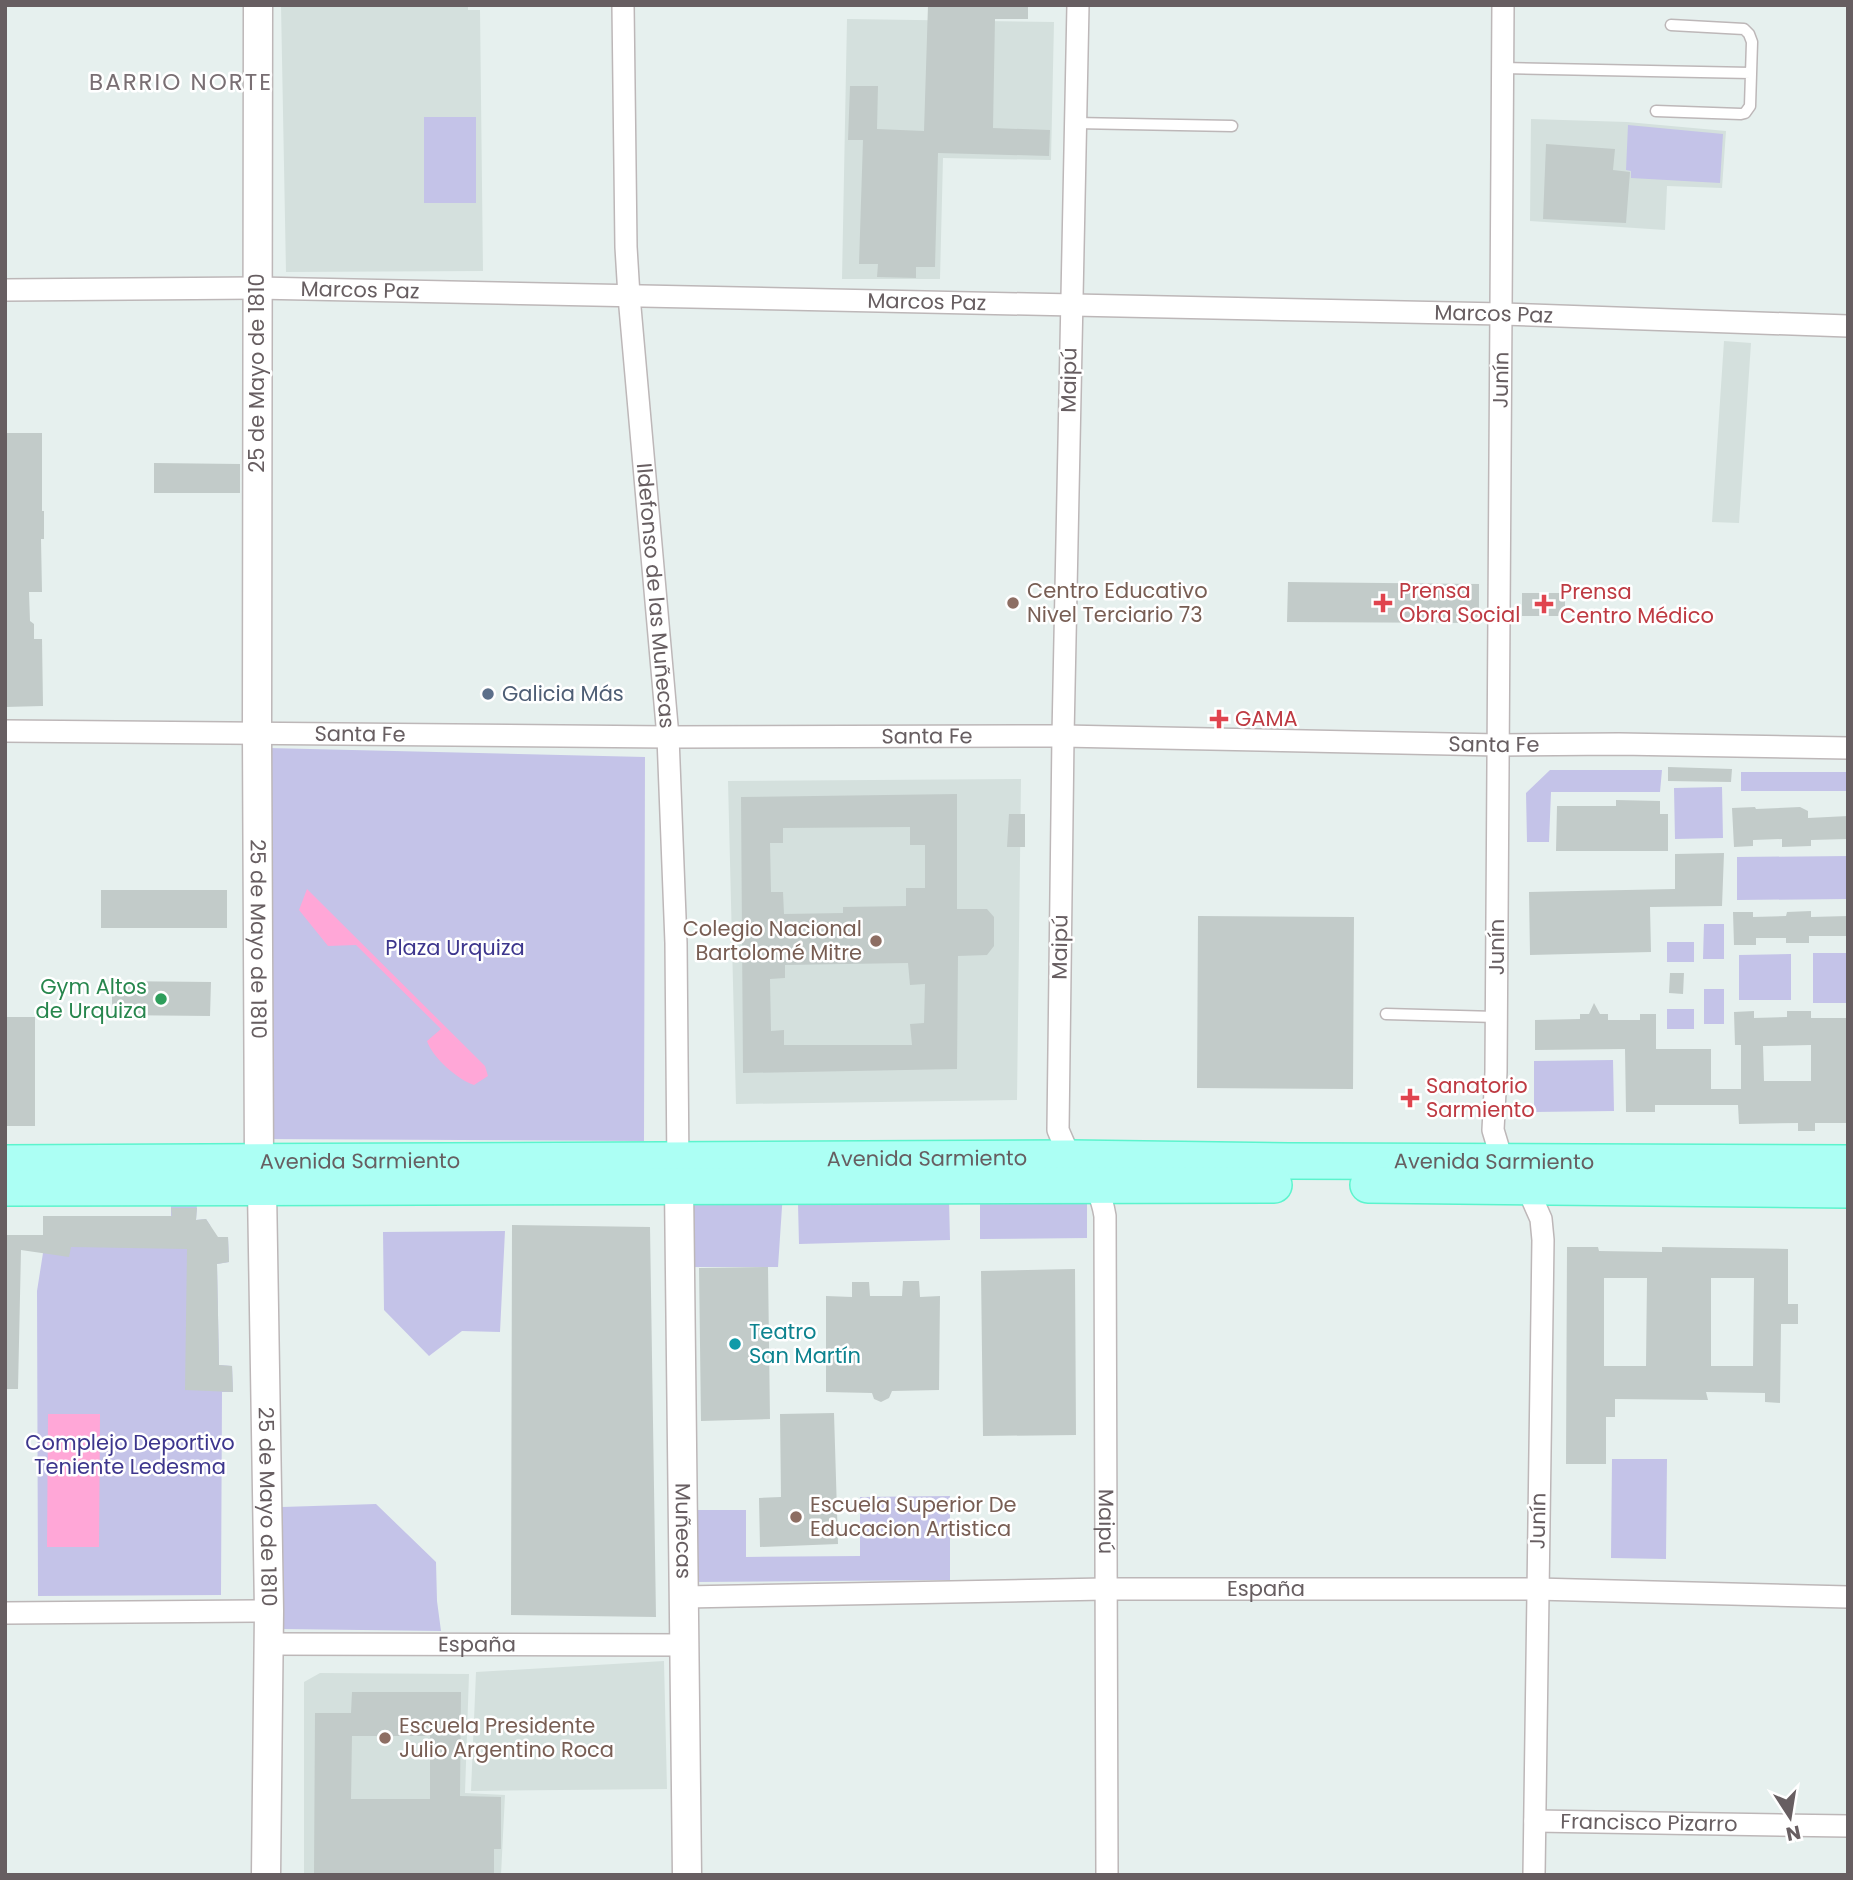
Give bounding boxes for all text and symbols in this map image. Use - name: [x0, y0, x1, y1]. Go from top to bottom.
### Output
- district label: BARRIO NORTE: [89, 66, 273, 98]
- street label: 25 de Mayo de 1810: [242, 273, 271, 473]
- street label: Marcos Paz: [300, 274, 420, 305]
- street label: Marcos Paz: [867, 286, 987, 317]
- street label: Marcos Paz: [1434, 298, 1554, 330]
- street label: Maipú: [1053, 347, 1084, 413]
- street label: Junín: [1486, 351, 1515, 409]
- street label: Ildefonso de las Muñecas: [630, 462, 682, 730]
- place label: Centro Educativo Nivel Terciario 73: [1027, 576, 1208, 629]
- place label: Prensa Obra Social: [1399, 576, 1520, 629]
- place label: Prensa Centro Médico: [1560, 577, 1714, 630]
- marker: Prensa Obra Social: [1373, 593, 1393, 613]
- marker: Prensa Centro Médico: [1534, 594, 1554, 614]
- marker: Centro Educativo Nivel Terciario 73: [1005, 595, 1021, 611]
- place label: Galicia Más: [502, 679, 624, 708]
- marker: Galicia Más: [480, 686, 496, 702]
- place label: GAMA: [1235, 704, 1298, 733]
- marker: GAMA: [1209, 709, 1229, 729]
- street label: Santa Fe: [314, 719, 406, 749]
- street label: Santa Fe: [881, 721, 973, 750]
- street label: Santa Fe: [1448, 729, 1540, 759]
- street label: 25 de Mayo de 1810: [243, 839, 273, 1039]
- place label: Colegio Nacional Bartolomé Mitre: [683, 914, 862, 967]
- street label: Maipú: [1044, 914, 1075, 980]
- street label: Junín: [1482, 919, 1511, 975]
- park label: Plaza Urquiza: [385, 933, 525, 962]
- marker: Colegio Nacional Bartolomé Mitre: [868, 933, 884, 949]
- place label: Gym Altos de Urquiza: [36, 972, 147, 1025]
- marker: Gym Altos de Urquiza: [153, 991, 169, 1007]
- place label: Sanatorio Sarmiento: [1426, 1071, 1535, 1124]
- marker: Sanatorio Sarmiento: [1400, 1088, 1420, 1108]
- street label: Avenida Sarmiento: [827, 1143, 1027, 1173]
- street label: Avenida Sarmiento: [260, 1146, 460, 1176]
- street label: Avenida Sarmiento: [1394, 1146, 1594, 1176]
- place label: Teatro San Martín: [749, 1317, 861, 1370]
- marker: Teatro San Martín: [727, 1336, 743, 1352]
- street label: 25 de Mayo de 1810: [252, 1407, 284, 1607]
- park label: Complejo Deportivo Teniente Ledesma: [25, 1428, 235, 1481]
- street label: Muñecas: [668, 1483, 699, 1579]
- street label: Maipú: [1092, 1489, 1121, 1554]
- place label: Escuela Superior De Educacion Artistica: [810, 1490, 1017, 1543]
- street label: Junín: [1523, 1492, 1552, 1550]
- marker: Escuela Superior De Educacion Artistica: [788, 1509, 804, 1525]
- street label: España: [1227, 1574, 1305, 1603]
- street label: España: [438, 1629, 516, 1659]
- place label: Escuela Presidente Julio Argentino Roca: [399, 1711, 614, 1764]
- marker: Escuela Presidente Julio Argentino Roca: [377, 1730, 393, 1746]
- north arrow: [1755, 1782, 1825, 1852]
- street label: Francisco Pizarro: [1560, 1806, 1738, 1838]
- text: N: [1784, 1818, 1803, 1848]

